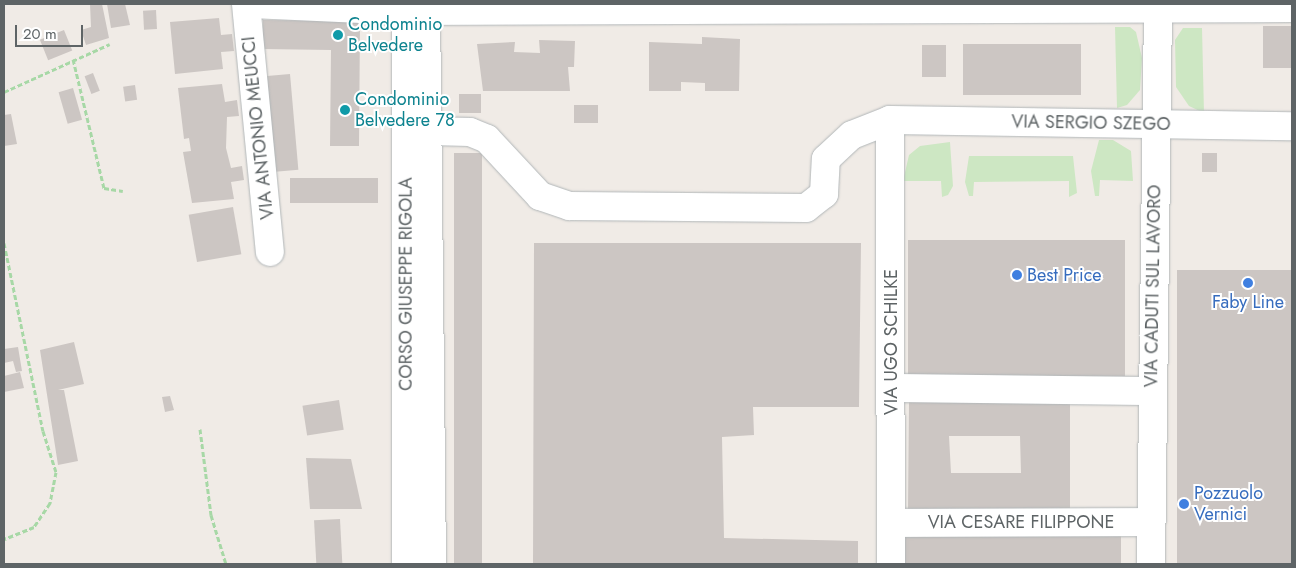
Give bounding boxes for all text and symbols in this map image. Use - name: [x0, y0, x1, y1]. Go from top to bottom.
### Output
- place label: Condominio Belvedere: [348, 14, 442, 56]
- scale bar: [18, 15, 85, 47]
- text: 20 m: [23, 23, 57, 45]
- marker: Condominio Belvedere: [332, 29, 344, 41]
- street label: VIA ANTONIO MEUCCI: [238, 35, 278, 221]
- place label: Condominio Belvedere 78: [355, 89, 455, 132]
- marker: Condominio Belvedere 78: [339, 104, 351, 116]
- street label: VIA SERGIO SZEGO: [1011, 111, 1171, 135]
- street label: CORSO GIUSEPPE RIGOLA: [395, 177, 417, 391]
- street label: VIA CADUTI SUL LAVORO: [1140, 184, 1166, 388]
- place label: Best Price: [1027, 264, 1102, 286]
- street label: VIA UGO SCHILKE: [880, 269, 902, 415]
- marker: Best Price: [1011, 269, 1023, 281]
- marker: Faby Line: [1242, 277, 1254, 289]
- place label: Faby Line: [1212, 291, 1284, 313]
- place label: Pozzuolo Vernici: [1194, 483, 1263, 526]
- marker: Pozzuolo Vernici: [1178, 498, 1190, 510]
- street label: VIA CESARE FILIPPONE: [928, 511, 1114, 533]

